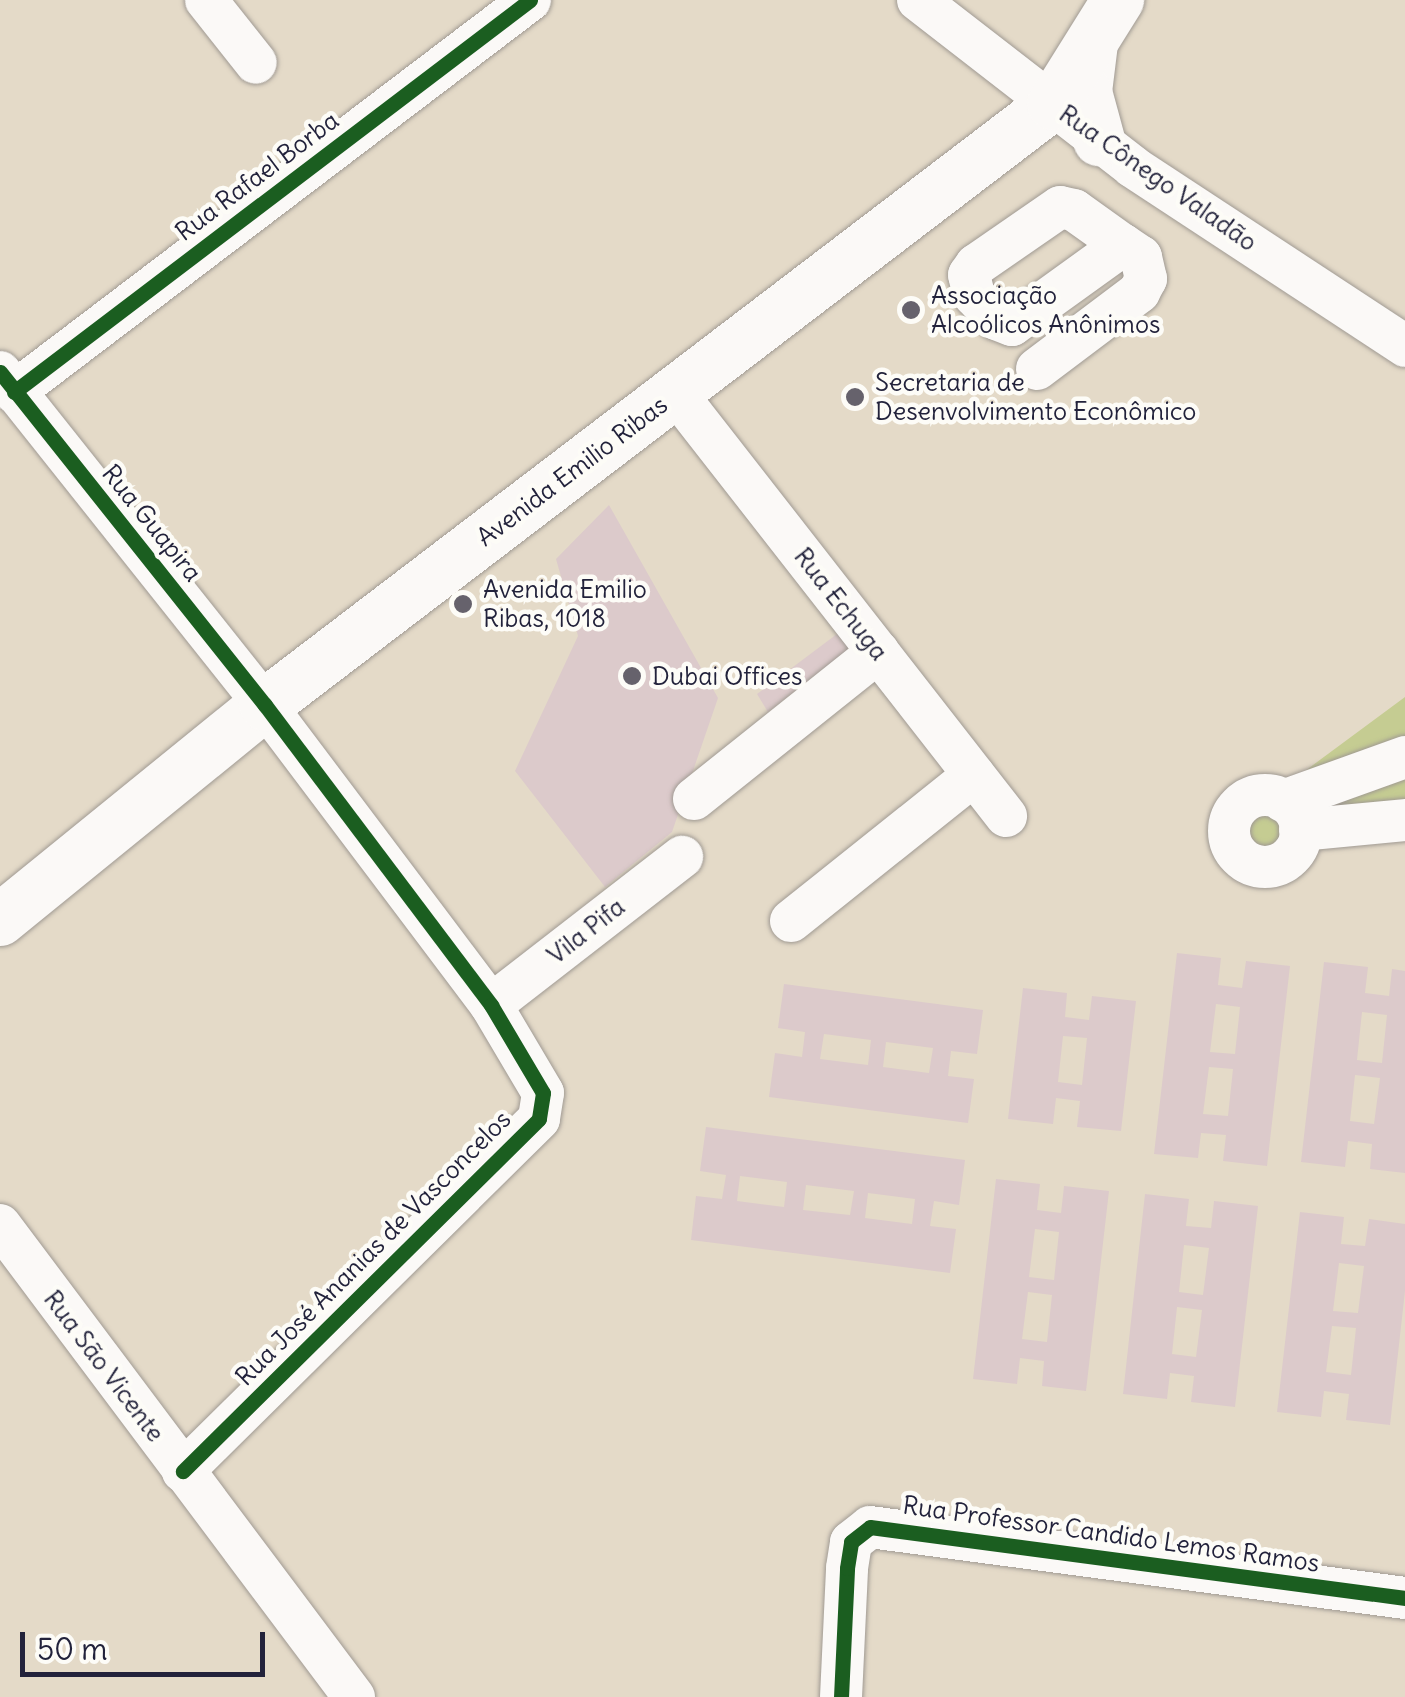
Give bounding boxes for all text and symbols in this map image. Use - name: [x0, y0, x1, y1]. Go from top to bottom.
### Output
- street label: Rua Cônego Valadão: [1053, 99, 1263, 257]
- street label: Rua Rafael Borba: [170, 105, 344, 247]
- place label: Associação Alcoólicos Anônimos: [931, 281, 1160, 340]
- marker: Associação Alcoólicos Anônimos: [900, 299, 922, 321]
- place label: Secretaria de Desenvolvimento Econômico: [875, 368, 1196, 427]
- marker: Secretaria de Desenvolvimento Econômico: [844, 386, 866, 408]
- street label: Avenida Emilio Ribas: [471, 390, 673, 552]
- street label: Rua Guapira: [96, 459, 208, 587]
- street label: Rua Echuga: [788, 542, 894, 666]
- place label: Avenida Emilio Ribas, 1018: [483, 575, 647, 634]
- marker: Avenida Emilio Ribas, 1018: [452, 593, 474, 615]
- place label: Dubai Offices: [652, 661, 802, 691]
- marker: Dubai Offices: [621, 665, 643, 687]
- street label: Vila Pifa: [541, 892, 631, 970]
- street label: Rua José Ananias de Vasconcelos: [229, 1104, 517, 1392]
- street label: Rua São Vicente: [37, 1285, 171, 1447]
- street label: Rua Professor Candido Lemos Ramos: [901, 1490, 1321, 1578]
- scale bar: [25, 1612, 270, 1674]
- text: 50 m: [37, 1630, 107, 1668]

